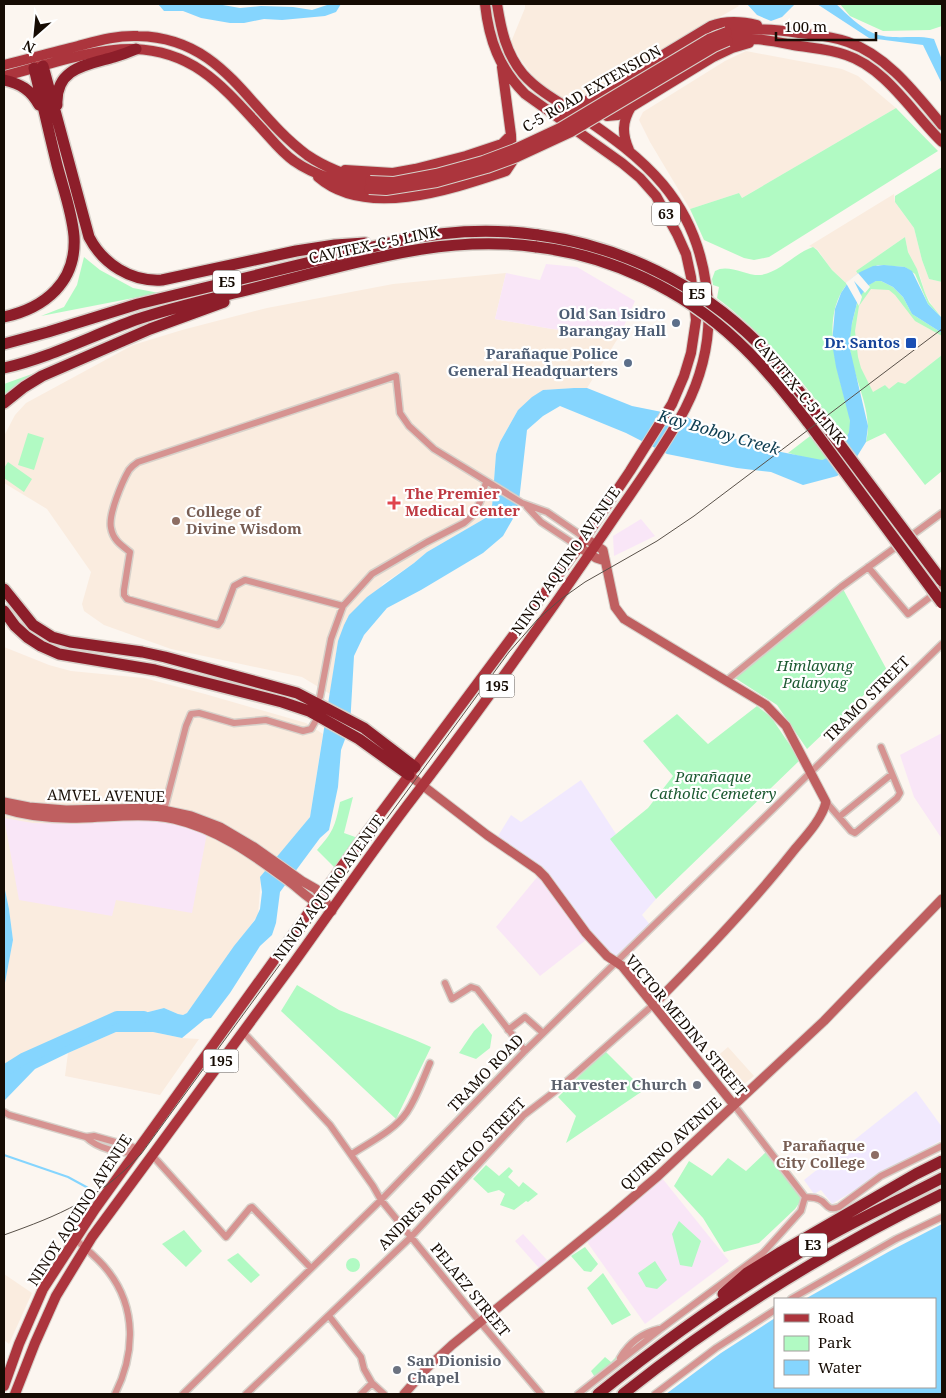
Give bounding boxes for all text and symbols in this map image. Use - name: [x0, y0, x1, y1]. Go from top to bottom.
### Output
- north arrow: [10, 10, 60, 60]
- scale bar: [776, 10, 876, 42]
- text: 100 m: [784, 16, 827, 36]
- text: N: [20, 36, 38, 58]
- street label: C-5 ROAD EXTENSION: [518, 40, 665, 136]
- road number: 63: [652, 202, 680, 225]
- street label: CAVITEX–C-5 LINK: [307, 220, 441, 268]
- road number: E5: [213, 270, 241, 294]
- road number: E5: [683, 282, 711, 306]
- place label: Old San Isidro Barangay Hall: [558, 303, 667, 340]
- marker: Old San Isidro Barangay Hall: [670, 317, 682, 329]
- place label: Dr. Santos: [824, 332, 900, 352]
- street label: CAVITEX–C-5 LINK: [749, 333, 851, 448]
- marker: Dr. Santos: [904, 336, 918, 350]
- place label: Parañaque Police General Headquarters: [448, 343, 618, 380]
- marker: Parañaque Police General Headquarters: [622, 357, 634, 369]
- water label: Kay Boboy Creek: [655, 404, 783, 460]
- street label: NINOY AQUINO AVENUE: [506, 482, 624, 639]
- place label: The Premier Medical Center: [405, 483, 520, 520]
- marker: The Premier Medical Center: [387, 496, 401, 510]
- place label: College of Divine Wisdom: [186, 501, 302, 538]
- marker: College of Divine Wisdom: [170, 515, 182, 527]
- street label: TRAMO STREET: [819, 651, 913, 745]
- park label: Himlayang Palanyag: [776, 655, 854, 692]
- road number: 195: [480, 674, 514, 698]
- park label: Parañaque Catholic Cemetery: [649, 766, 777, 803]
- street label: AMVEL AVENUE: [47, 784, 165, 806]
- street label: NINOY AQUINO AVENUE: [268, 810, 388, 965]
- street label: VICTOR MEDINA STREET: [622, 950, 752, 1100]
- street label: TRAMO ROAD: [443, 1029, 527, 1115]
- road number: 195: [204, 1050, 238, 1072]
- place label: Harvester Church: [551, 1074, 687, 1094]
- marker: Harvester Church: [691, 1079, 703, 1091]
- street label: QUIRINO AVENUE: [615, 1092, 725, 1194]
- street label: ANDRES BONIFACIO STREET: [373, 1093, 530, 1254]
- street label: NINOY AQUINO AVENUE: [23, 1130, 136, 1289]
- place label: Parañaque City College: [776, 1135, 865, 1172]
- marker: Parañaque City College: [869, 1149, 881, 1161]
- road number: E3: [799, 1234, 827, 1256]
- street label: PELAEZ STREET: [427, 1238, 515, 1340]
- legend: [774, 1298, 936, 1388]
- text: Road: [818, 1307, 854, 1327]
- text: Park: [818, 1332, 852, 1352]
- place label: San Dionisio Chapel: [407, 1350, 502, 1387]
- text: Water: [818, 1357, 861, 1377]
- marker: San Dionisio Chapel: [391, 1364, 403, 1376]

